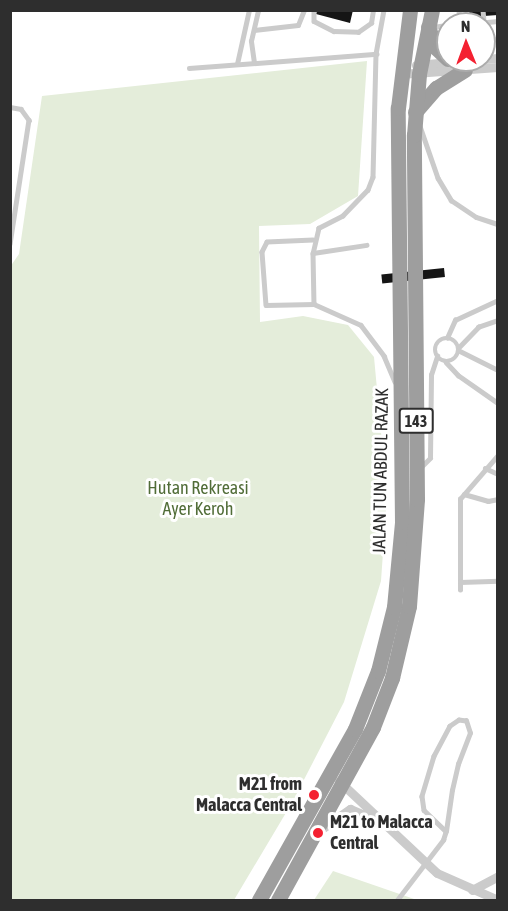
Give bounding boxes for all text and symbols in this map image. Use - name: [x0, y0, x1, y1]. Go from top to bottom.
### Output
- north arrow: [436, 12, 496, 72]
- text: N: [461, 17, 471, 35]
- street label: JALAN TUN ABDUL RAZAK: [369, 388, 393, 554]
- road number: 143: [398, 408, 434, 434]
- park label: Hutan Rekreasi Ayer Keroh: [147, 478, 249, 520]
- place label: M21 from Malacca Central: [196, 774, 302, 816]
- marker: M21 from Malacca Central: [307, 788, 321, 802]
- place label: M21 to Malacca Central: [330, 812, 433, 854]
- marker: M21 to Malacca Central: [311, 826, 325, 840]

